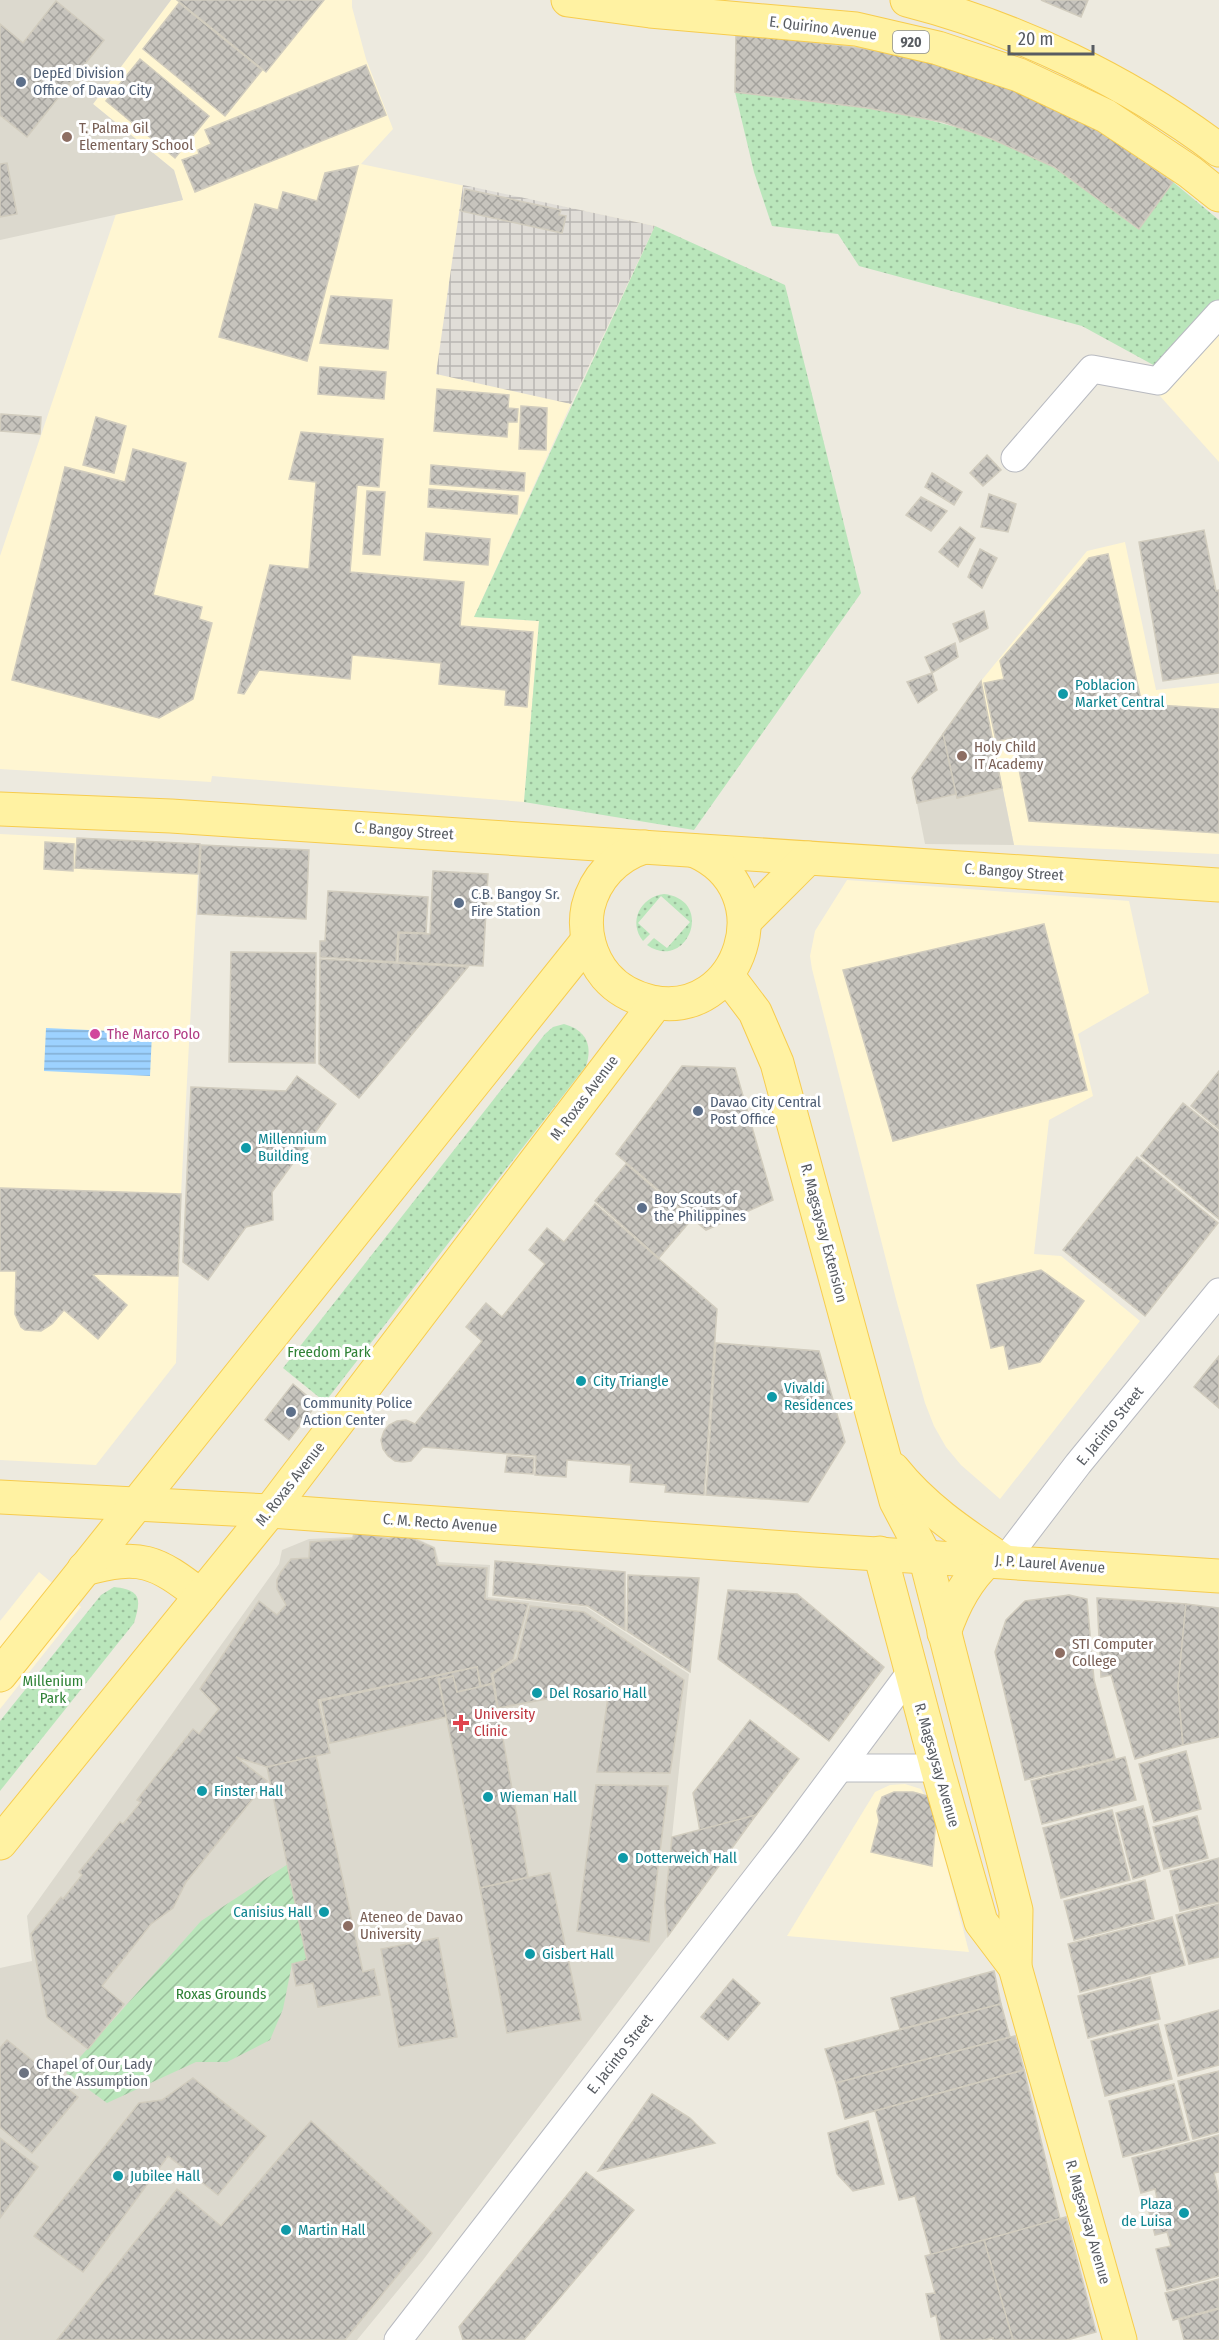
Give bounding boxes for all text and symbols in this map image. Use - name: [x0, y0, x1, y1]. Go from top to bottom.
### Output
- street label: E. Quirino Avenue: [768, 12, 878, 44]
- scale bar: [1009, 18, 1093, 56]
- text: 20 m: [1018, 28, 1053, 50]
- road number: 920: [893, 31, 929, 53]
- place label: DepEd Division Office of Davao City: [33, 64, 152, 99]
- marker: DepEd Division Office of Davao City: [14, 75, 28, 89]
- place label: T. Palma Gil Elementary School: [79, 119, 193, 154]
- marker: T. Palma Gil Elementary School: [60, 130, 74, 144]
- place label: Poblacion Market Central: [1075, 676, 1164, 711]
- marker: Poblacion Market Central: [1056, 687, 1070, 701]
- place label: Holy Child IT Academy: [974, 738, 1044, 773]
- marker: Holy Child IT Academy: [955, 749, 969, 763]
- street label: C. Bangoy Street: [354, 819, 454, 843]
- street label: C. Bangoy Street: [964, 860, 1064, 884]
- place label: C.B. Bangoy Sr. Fire Station: [471, 885, 560, 920]
- marker: C.B. Bangoy Sr. Fire Station: [452, 896, 466, 910]
- place label: The Marco Polo: [107, 1025, 200, 1043]
- marker: The Marco Polo: [88, 1027, 102, 1041]
- street label: M. Roxas Avenue: [546, 1052, 622, 1144]
- place label: Davao City Central Post Office: [710, 1093, 821, 1128]
- marker: Davao City Central Post Office: [691, 1104, 705, 1118]
- place label: Millennium Building: [258, 1130, 327, 1165]
- marker: Millennium Building: [239, 1141, 253, 1155]
- street label: R. Magsaysay Extension: [797, 1162, 851, 1304]
- place label: Boy Scouts of the Philippines: [654, 1190, 746, 1225]
- marker: Boy Scouts of the Philippines: [635, 1201, 649, 1215]
- park label: Freedom Park: [287, 1343, 371, 1361]
- place label: City Triangle: [593, 1372, 669, 1390]
- marker: City Triangle: [574, 1374, 588, 1388]
- place label: Vivaldi Residences: [784, 1379, 853, 1414]
- street label: E. Jacinto Street: [1073, 1383, 1147, 1469]
- marker: Vivaldi Residences: [765, 1390, 779, 1404]
- place label: Community Police Action Center: [303, 1394, 412, 1429]
- marker: Community Police Action Center: [284, 1405, 298, 1419]
- street label: M. Roxas Avenue: [252, 1438, 328, 1530]
- street label: C. M. Recto Avenue: [382, 1510, 498, 1536]
- street label: J. P. Laurel Avenue: [994, 1551, 1106, 1577]
- place label: STI Computer College: [1072, 1635, 1154, 1670]
- marker: STI Computer College: [1053, 1646, 1067, 1660]
- park label: Millenium Park: [23, 1672, 83, 1707]
- place label: Del Rosario Hall: [549, 1684, 647, 1702]
- marker: Del Rosario Hall: [530, 1686, 544, 1700]
- street label: R. Magsaysay Avenue: [911, 1701, 963, 1829]
- place label: University Clinic: [474, 1705, 536, 1740]
- marker: University Clinic: [452, 1714, 470, 1732]
- place label: Finster Hall: [214, 1782, 283, 1800]
- marker: Finster Hall: [195, 1784, 209, 1798]
- place label: Wieman Hall: [500, 1788, 577, 1806]
- marker: Wieman Hall: [481, 1790, 495, 1804]
- place label: Dotterweich Hall: [635, 1849, 737, 1867]
- marker: Dotterweich Hall: [616, 1851, 630, 1865]
- place label: Canisius Hall: [233, 1903, 312, 1921]
- marker: Canisius Hall: [317, 1905, 331, 1919]
- place label: Ateneo de Davao University: [360, 1908, 463, 1943]
- marker: Ateneo de Davao University: [341, 1919, 355, 1933]
- place label: Gisbert Hall: [542, 1945, 614, 1963]
- marker: Gisbert Hall: [523, 1947, 537, 1961]
- park label: Roxas Grounds: [176, 1985, 266, 2003]
- street label: E. Jacinto Street: [583, 2010, 657, 2097]
- place label: Chapel of Our Lady of the Assumption: [36, 2055, 153, 2090]
- marker: Chapel of Our Lady of the Assumption: [17, 2066, 31, 2080]
- street label: R. Magsaysay Avenue: [1062, 2158, 1114, 2286]
- place label: Jubilee Hall: [130, 2167, 200, 2185]
- marker: Jubilee Hall: [111, 2169, 125, 2183]
- place label: Plaza de Luisa: [1121, 2195, 1172, 2230]
- marker: Plaza de Luisa: [1177, 2206, 1191, 2220]
- place label: Martin Hall: [298, 2221, 366, 2239]
- marker: Martin Hall: [279, 2223, 293, 2237]

